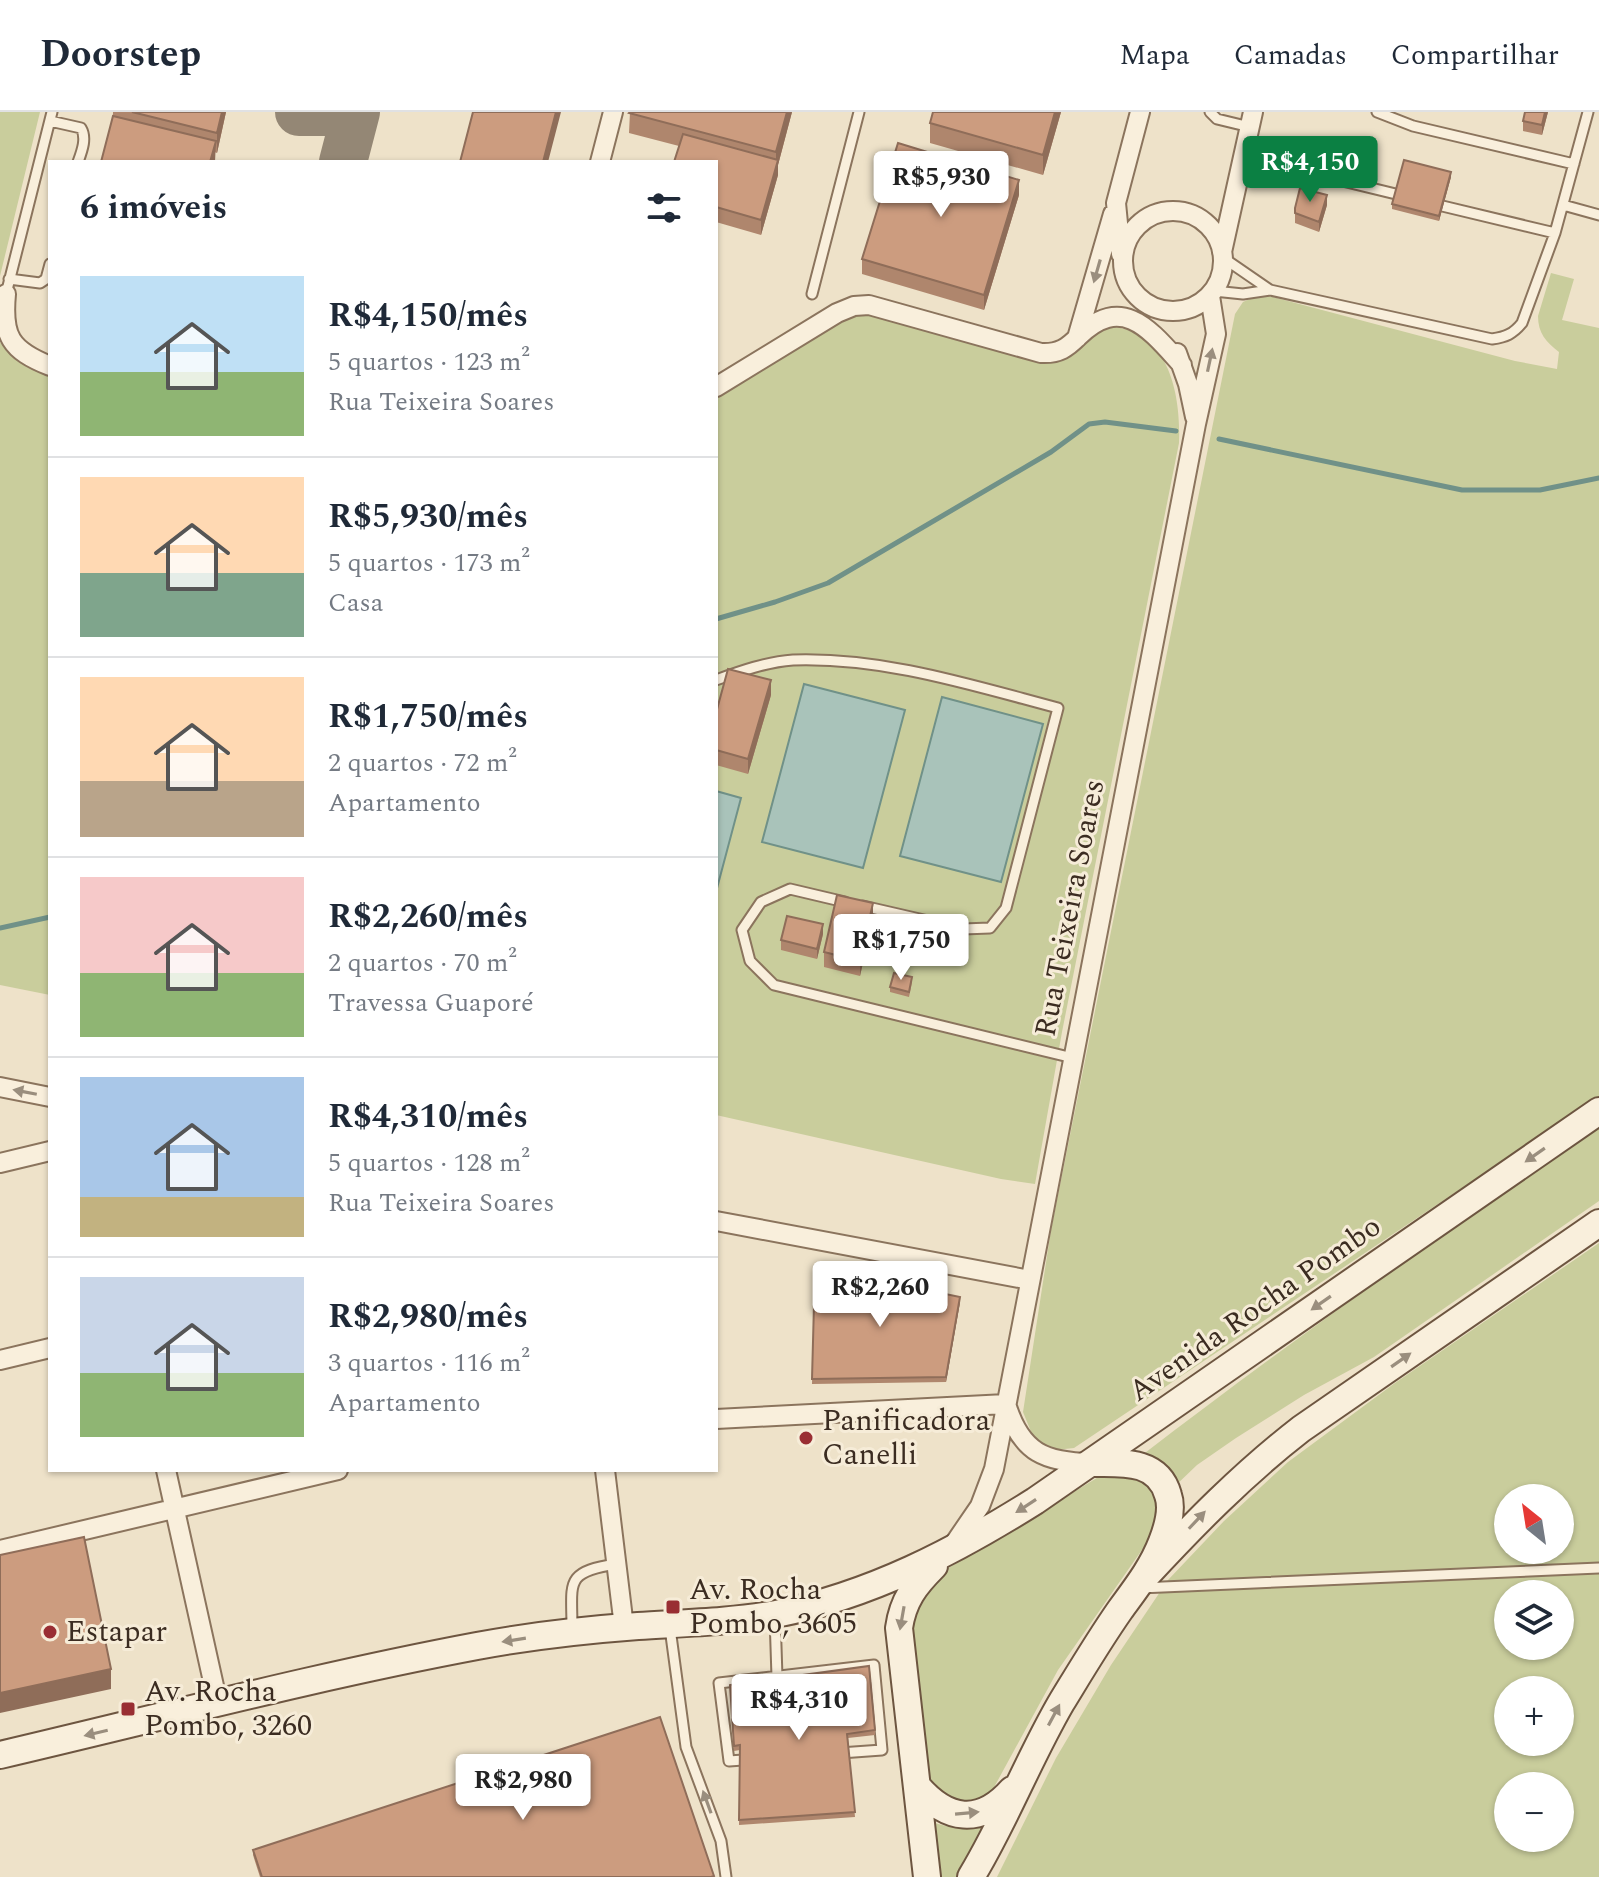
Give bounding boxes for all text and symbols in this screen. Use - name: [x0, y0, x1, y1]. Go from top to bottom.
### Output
- text: Doorstep: [40, 26, 201, 84]
- text: Mapa: [1119, 34, 1190, 77]
- text: Camadas: [1234, 34, 1347, 77]
- text: Compartilhar: [1391, 34, 1559, 77]
- pin: R$4,150: [1236, 136, 1384, 204]
- text: R$4,150: [1261, 142, 1359, 182]
- pin: R$5,930: [867, 151, 1015, 219]
- text: R$5,930: [892, 157, 990, 197]
- text: 6 imóveis: [80, 182, 227, 234]
- icon: filters: [642, 186, 686, 230]
- one-way arrow: [1090, 259, 1103, 283]
- text: R$4,150/mês: [328, 290, 528, 342]
- icon: home: [144, 308, 240, 404]
- text: 5 quartos · 123 m²: [328, 342, 530, 382]
- one-way arrow: [1204, 347, 1217, 372]
- text: Rua Teixeira Soares: [328, 382, 554, 422]
- text: R$5,930/mês: [328, 491, 528, 543]
- icon: home: [144, 509, 240, 605]
- text: 5 quartos · 173 m²: [328, 543, 530, 583]
- text: Casa: [328, 583, 384, 623]
- text: R$1,750/mês: [328, 691, 528, 743]
- icon: home: [144, 709, 240, 805]
- text: 2 quartos · 72 m²: [328, 743, 517, 783]
- street label: Rua Teixeira Soares: [1022, 775, 1118, 1041]
- text: Apartamento: [328, 783, 481, 823]
- text: R$2,260/mês: [328, 891, 528, 943]
- icon: home: [144, 909, 240, 1005]
- pin: R$1,750: [827, 914, 975, 982]
- text: R$1,750: [852, 920, 950, 960]
- text: 2 quartos · 70 m²: [328, 943, 517, 983]
- text: Travessa Guaporé: [328, 983, 534, 1023]
- one-way arrow: [12, 1086, 37, 1098]
- text: R$4,310/mês: [328, 1091, 528, 1143]
- icon: home: [144, 1109, 240, 1205]
- text: 5 quartos · 128 m²: [328, 1143, 530, 1183]
- one-way arrow: [1524, 1147, 1545, 1162]
- text: Rua Teixeira Soares: [328, 1183, 554, 1223]
- street label: Avenida Rocha Pombo: [1119, 1204, 1391, 1414]
- pin: R$2,260: [806, 1261, 954, 1329]
- text: R$2,260: [831, 1267, 929, 1307]
- text: R$2,980/mês: [328, 1291, 528, 1343]
- one-way arrow: [1310, 1295, 1331, 1310]
- icon: home: [144, 1309, 240, 1405]
- text: 3 quartos · 116 m²: [328, 1343, 530, 1383]
- one-way arrow: [1390, 1353, 1411, 1368]
- text: Apartamento: [328, 1383, 481, 1423]
- place label: Panificadora Canelli: [822, 1398, 991, 1478]
- marker: Panificadora Canelli: [797, 1429, 815, 1447]
- north arrow: [1494, 1484, 1574, 1564]
- map controls: [1494, 1484, 1574, 1852]
- one-way arrow: [1016, 1499, 1037, 1514]
- one-way arrow: [1188, 1511, 1206, 1530]
- place label: Av. Rocha Pombo, 3605: [689, 1567, 857, 1647]
- button: layers: [1494, 1580, 1574, 1660]
- marker: Av. Rocha Pombo, 3605: [664, 1598, 682, 1616]
- one-way arrow: [895, 1606, 907, 1631]
- place label: Estapar: [66, 1609, 167, 1655]
- marker: Estapar: [41, 1623, 59, 1641]
- one-way arrow: [501, 1634, 526, 1646]
- place label: Av. Rocha Pombo, 3260: [144, 1669, 312, 1749]
- pin: R$4,310: [725, 1674, 873, 1742]
- button: +: [1494, 1676, 1574, 1756]
- text: R$4,310: [750, 1680, 848, 1720]
- marker: Av. Rocha Pombo, 3260: [119, 1700, 137, 1718]
- one-way arrow: [1048, 1704, 1061, 1727]
- one-way arrow: [84, 1727, 109, 1740]
- pin: R$2,980: [449, 1754, 597, 1822]
- text: R$2,980: [474, 1760, 572, 1800]
- button: −: [1494, 1772, 1574, 1852]
- one-way arrow: [700, 1790, 713, 1814]
- one-way arrow: [955, 1806, 980, 1819]

